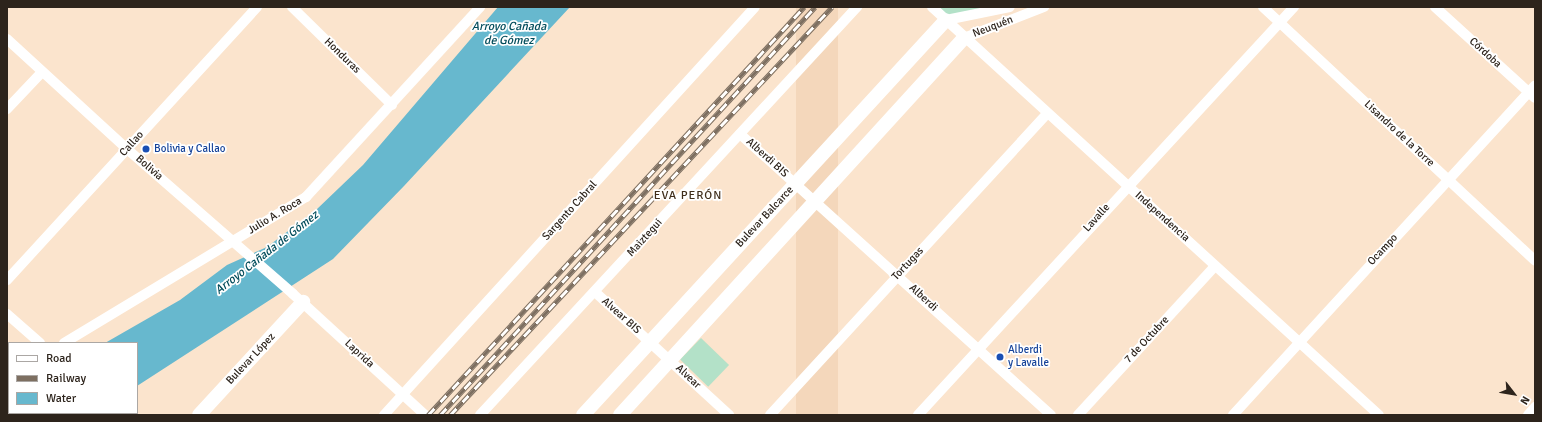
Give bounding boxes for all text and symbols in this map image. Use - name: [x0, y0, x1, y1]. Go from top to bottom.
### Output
- street label: Neuquén: [971, 13, 1015, 41]
- water label: Arroyo Cañada de Gómez: [472, 20, 546, 48]
- street label: Córdoba: [1466, 35, 1504, 71]
- street label: Honduras: [321, 36, 363, 76]
- street label: Lisandro de la Torre: [1361, 98, 1437, 170]
- street label: Callao: [117, 129, 147, 159]
- street label: Alberdi BIS: [743, 136, 791, 180]
- place label: Bolivia y Callao: [154, 142, 226, 156]
- marker: Bolivia y Callao: [141, 144, 151, 154]
- street label: Bolivia: [133, 153, 165, 183]
- street label: Sargento Cabral: [540, 179, 600, 243]
- street label: Bulevar Balcarce: [733, 184, 797, 250]
- district label: EVA PERÓN: [654, 189, 722, 203]
- street label: Independencia: [1132, 189, 1192, 245]
- street label: Julio A. Roca: [246, 195, 304, 237]
- street label: Lavalle: [1081, 201, 1113, 235]
- water label: Arroyo Cañada de Gómez: [212, 208, 322, 298]
- street label: Maiztegui: [625, 216, 665, 260]
- street label: Ocampo: [1365, 231, 1401, 269]
- street label: Tortugas: [889, 245, 927, 283]
- street label: Alberdi: [906, 282, 940, 314]
- street label: Alvear BIS: [599, 295, 643, 337]
- street label: 7 de Octubre: [1122, 314, 1172, 366]
- street label: Bulevar López: [224, 331, 278, 387]
- street label: Laprida: [341, 337, 377, 371]
- legend: [8, 342, 138, 414]
- place label: Alberdi y Lavalle: [1008, 344, 1049, 370]
- text: Road: [46, 351, 72, 366]
- marker: Alberdi y Lavalle: [995, 352, 1005, 362]
- street label: Alvear: [673, 362, 703, 392]
- text: Railway: [46, 371, 86, 386]
- north arrow: [1494, 374, 1534, 414]
- text: Water: [46, 391, 76, 406]
- text: N: [1517, 394, 1532, 407]

